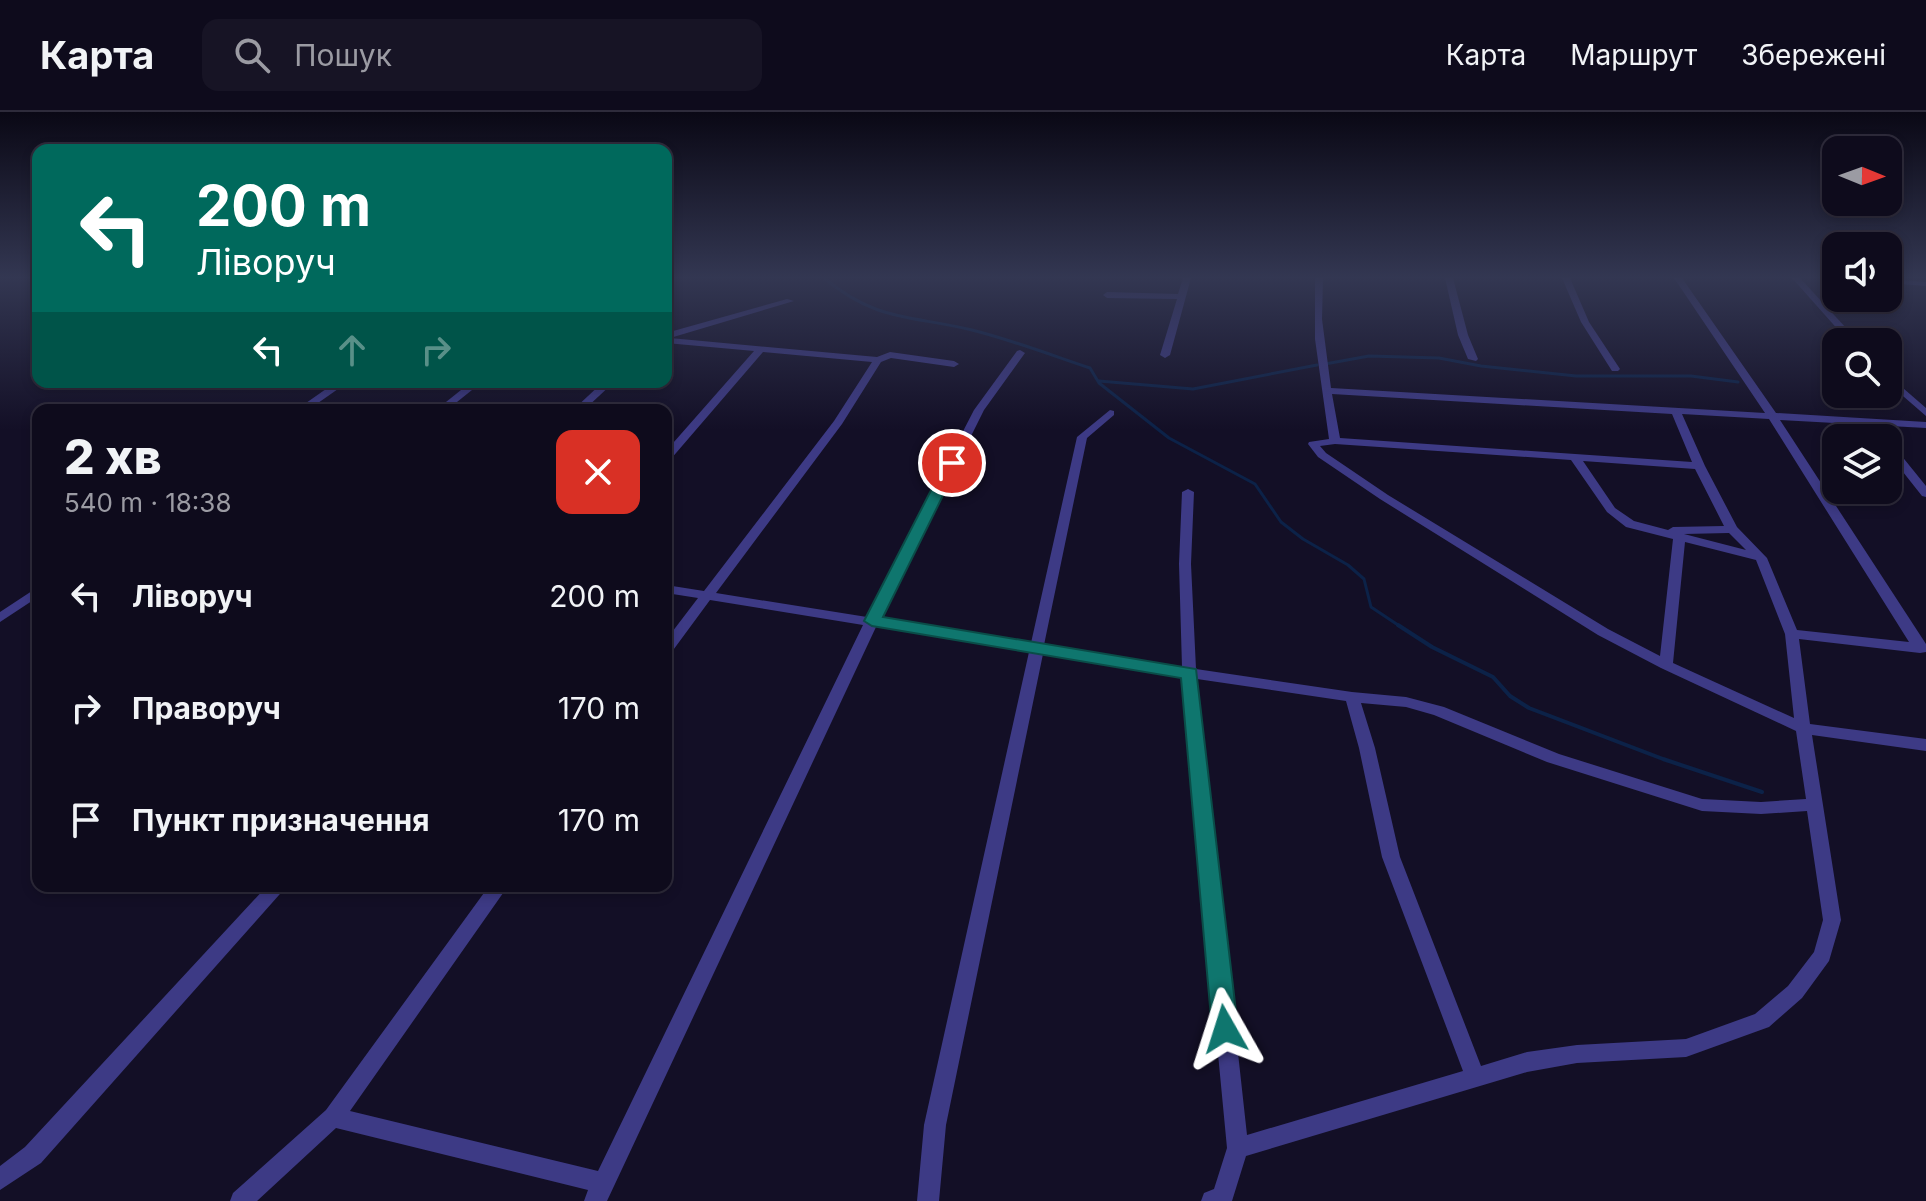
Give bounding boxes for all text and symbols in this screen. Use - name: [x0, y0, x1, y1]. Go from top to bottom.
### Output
- search box: [202, 19, 762, 91]
- text: Карта: [40, 32, 154, 78]
- icon: search: [230, 33, 274, 77]
- text: Пошук: [294, 37, 392, 73]
- text: Карта: [1446, 38, 1526, 72]
- text: Маршрут: [1570, 38, 1697, 72]
- text: Збережені: [1741, 38, 1886, 72]
- north arrow: [1822, 136, 1902, 216]
- map controls: [1822, 136, 1902, 504]
- text: 200 m: [196, 172, 371, 240]
- icon: left: [64, 176, 168, 280]
- button: sound: [1822, 232, 1902, 312]
- text: Ліворуч: [196, 240, 336, 284]
- icon: left: [246, 328, 290, 372]
- icon: ahead: [330, 328, 374, 372]
- icon: right: [414, 328, 458, 372]
- button: search: [1822, 328, 1902, 408]
- button: layers: [1822, 424, 1902, 504]
- text: 2 хв: [64, 427, 162, 486]
- pin: [918, 429, 986, 497]
- button: close: [556, 430, 640, 514]
- icon: arrive: [930, 441, 974, 485]
- text: 540 m · 18:38: [64, 487, 232, 518]
- icon: left: [64, 574, 108, 618]
- text: Ліворуч: [132, 578, 252, 614]
- text: 200 m: [549, 578, 640, 614]
- icon: right: [64, 686, 108, 730]
- text: Праворуч: [132, 690, 281, 726]
- text: 170 m: [558, 690, 640, 726]
- icon: arrive: [64, 798, 108, 842]
- text: Пункт призначення: [132, 802, 430, 838]
- text: 170 m: [558, 802, 640, 838]
- position arrow: [1183, 987, 1267, 1071]

